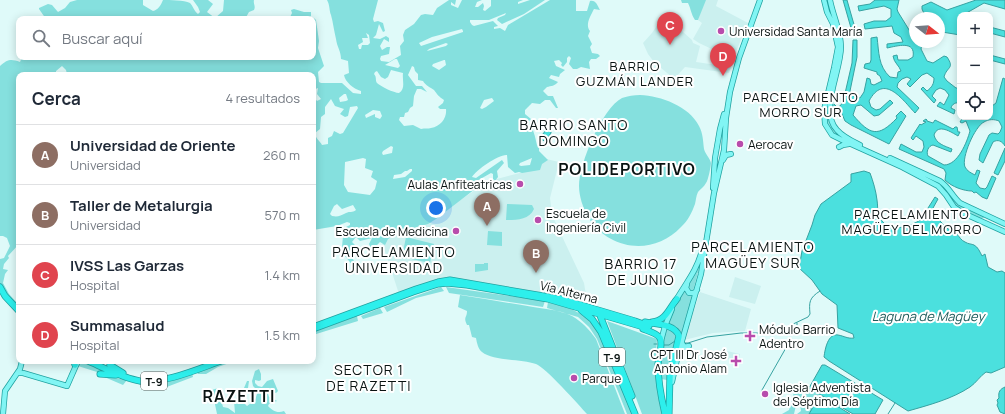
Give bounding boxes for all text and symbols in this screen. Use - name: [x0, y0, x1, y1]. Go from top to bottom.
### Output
- pin: C: [657, 12, 683, 45]
- north arrow: [909, 12, 945, 48]
- map controls: [957, 12, 993, 120]
- button: +: [957, 12, 993, 48]
- search box: [16, 16, 316, 60]
- place label: Universidad Santa María: [729, 23, 862, 40]
- marker: Universidad Santa María: [716, 26, 726, 36]
- icon: search: [30, 27, 52, 49]
- text: Buscar aquí: [62, 28, 143, 49]
- pin: D: [710, 43, 736, 76]
- button: −: [957, 48, 993, 84]
- district label: BARRIO GUZMÁN LANDER: [576, 57, 694, 90]
- button: locate: [957, 84, 993, 120]
- text: Cerca: [32, 87, 81, 110]
- district label: PARCELAMIENTO MORRO SUR: [743, 88, 859, 121]
- text: 4 resultados: [225, 89, 300, 107]
- district label: BARRIO SANTO DOMINGO: [520, 115, 628, 150]
- text: Universidad de Oriente: [70, 135, 236, 156]
- place label: Aerocav: [748, 136, 793, 153]
- marker: Aerocav: [735, 139, 745, 149]
- text: A: [41, 146, 49, 164]
- text: 260 m: [263, 146, 300, 164]
- text: Universidad: [70, 156, 141, 174]
- district label: POLIDEPORTIVO: [558, 158, 696, 180]
- place label: Aulas Anfiteatricas: [408, 176, 512, 193]
- marker: Aulas Anfiteatricas: [515, 179, 525, 189]
- pin: A: [474, 193, 500, 226]
- text: Taller de Metalurgia: [70, 195, 213, 216]
- your location: [426, 198, 446, 218]
- place label: Escuela de Ingeniería Civil: [546, 205, 626, 236]
- district label: PARCELAMIENTO MAGÜEY DEL MORRO: [842, 205, 982, 238]
- text: B: [41, 206, 49, 224]
- text: 570 m: [264, 206, 300, 224]
- marker: Escuela de Ingeniería Civil: [533, 215, 543, 225]
- text: Universidad: [70, 216, 141, 234]
- place label: Escuela de Medicina: [336, 223, 448, 240]
- marker: Escuela de Medicina: [451, 226, 461, 236]
- district label: PARCELAMIENTO MAGÜEY SUR: [691, 237, 815, 272]
- pin: B: [523, 240, 549, 273]
- district label: PARCELAMIENTO UNIVERSIDAD: [332, 242, 456, 277]
- district label: BARRIO 17 DE JUNIO: [605, 254, 677, 289]
- text: IVSS Las Garzas: [70, 255, 184, 276]
- text: C: [40, 266, 50, 284]
- text: 1.4 km: [264, 266, 300, 284]
- text: Hospital: [70, 276, 120, 294]
- street label: Vía Alterna: [538, 277, 600, 307]
- water label: Laguna de Magüey: [872, 307, 986, 325]
- text: Summasalud: [70, 315, 164, 336]
- place label: Módulo Barrio Adentro: [759, 321, 835, 352]
- text: D: [40, 326, 50, 344]
- text: 1.5 km: [265, 326, 300, 344]
- marker: Módulo Barrio Adentro: [744, 330, 756, 342]
- text: Hospital: [70, 336, 120, 354]
- place label: CPT III Dr José Antonio Alam: [650, 346, 727, 377]
- road number: T-9: [599, 348, 625, 366]
- marker: CPT III Dr José Antonio Alam: [730, 355, 742, 367]
- district label: SECTOR 1 DE RAZETTI: [326, 360, 412, 395]
- place label: Parque: [582, 370, 621, 387]
- road number: T-9: [141, 372, 167, 390]
- marker: Parque: [569, 373, 579, 383]
- place label: Iglesia Adventista del Séptimo Día: [773, 379, 871, 410]
- district label: RAZETTI: [202, 385, 276, 407]
- marker: Iglesia Adventista del Séptimo Día: [760, 389, 770, 399]

